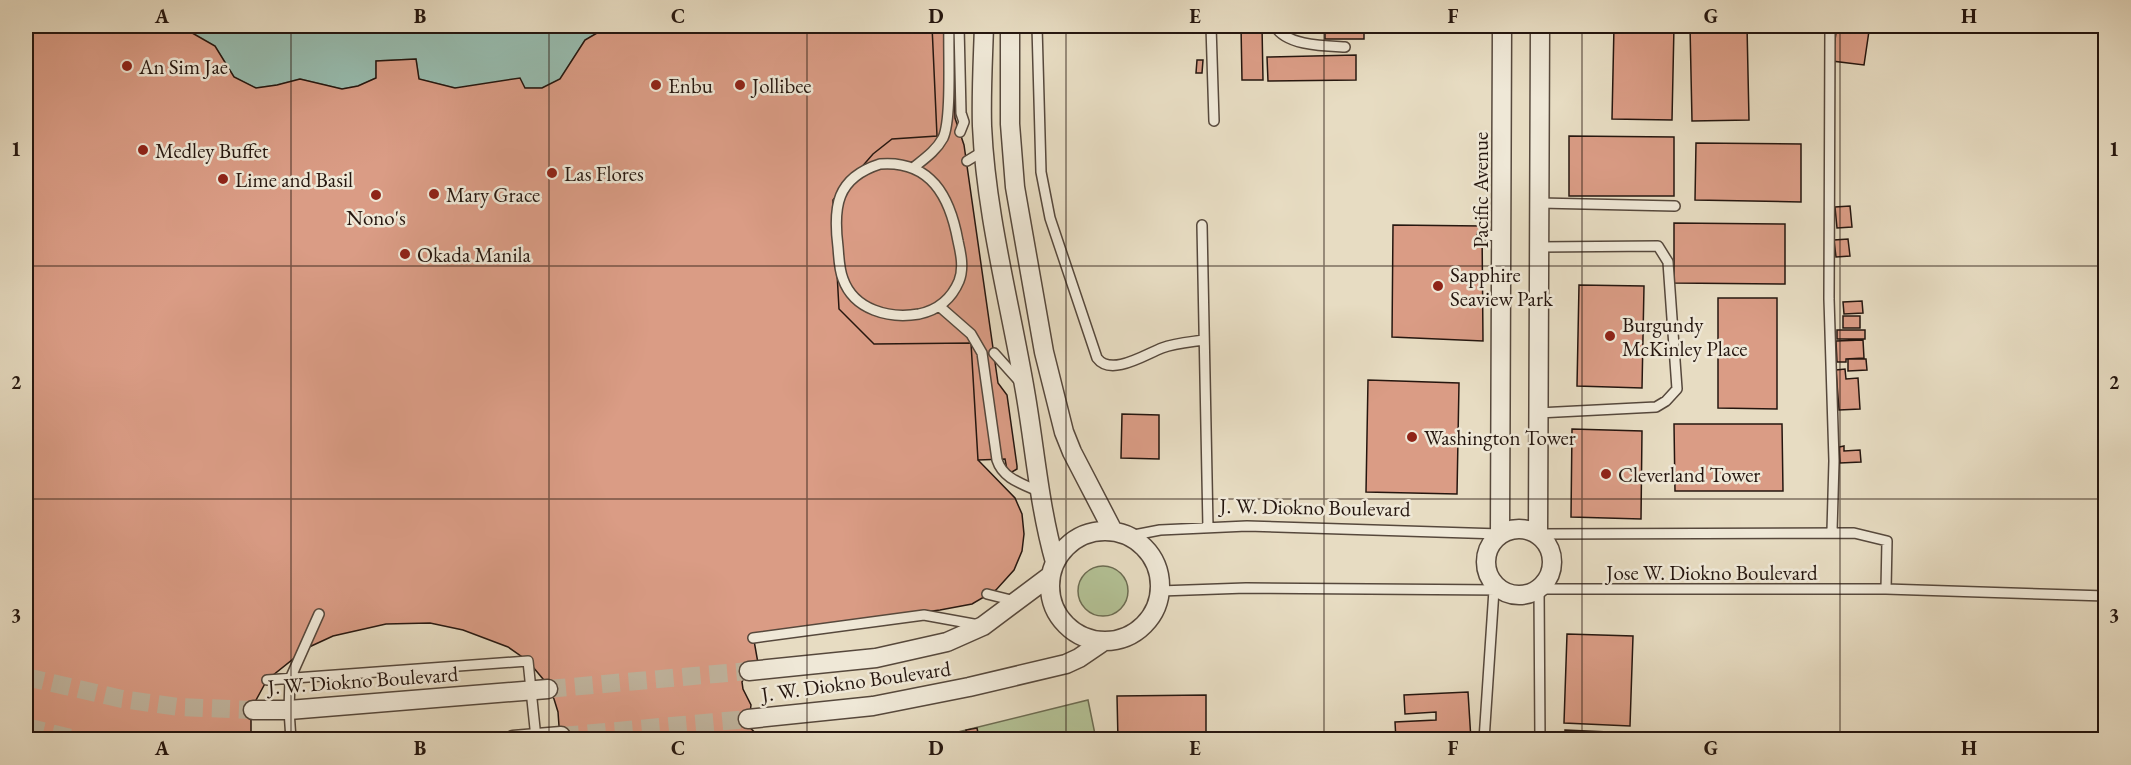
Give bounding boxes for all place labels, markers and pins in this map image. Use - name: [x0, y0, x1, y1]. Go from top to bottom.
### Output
- place label: An Sim Jae: [138, 53, 228, 80]
- marker: An Sim Jae: [120, 59, 134, 73]
- place label: Enbu: [668, 72, 713, 99]
- place label: Jollibee: [750, 72, 811, 99]
- marker: Enbu: [649, 78, 663, 92]
- marker: Jollibee: [733, 78, 747, 92]
- place label: Medley Buffet: [155, 137, 269, 164]
- marker: Medley Buffet: [136, 143, 150, 157]
- place label: Las Flores: [564, 160, 644, 187]
- place label: Lime and Basil: [235, 166, 353, 193]
- marker: Las Flores: [545, 166, 559, 180]
- marker: Lime and Basil: [216, 172, 230, 186]
- place label: Mary Grace: [446, 181, 540, 208]
- marker: Mary Grace: [427, 187, 441, 201]
- marker: Nono's: [369, 188, 383, 202]
- place label: Nono's: [346, 204, 406, 231]
- place label: Okada Manila: [417, 241, 532, 268]
- marker: Okada Manila: [398, 247, 412, 261]
- place label: Sapphire Seaview Park: [1450, 261, 1554, 312]
- marker: Sapphire Seaview Park: [1431, 279, 1445, 293]
- place label: Burgundy McKinley Place: [1622, 311, 1748, 362]
- marker: Burgundy McKinley Place: [1603, 329, 1617, 343]
- place label: Washington Tower: [1424, 424, 1576, 451]
- marker: Washington Tower: [1405, 430, 1419, 444]
- place label: Cleverland Tower: [1618, 461, 1760, 488]
- marker: Cleverland Tower: [1599, 467, 1613, 481]

